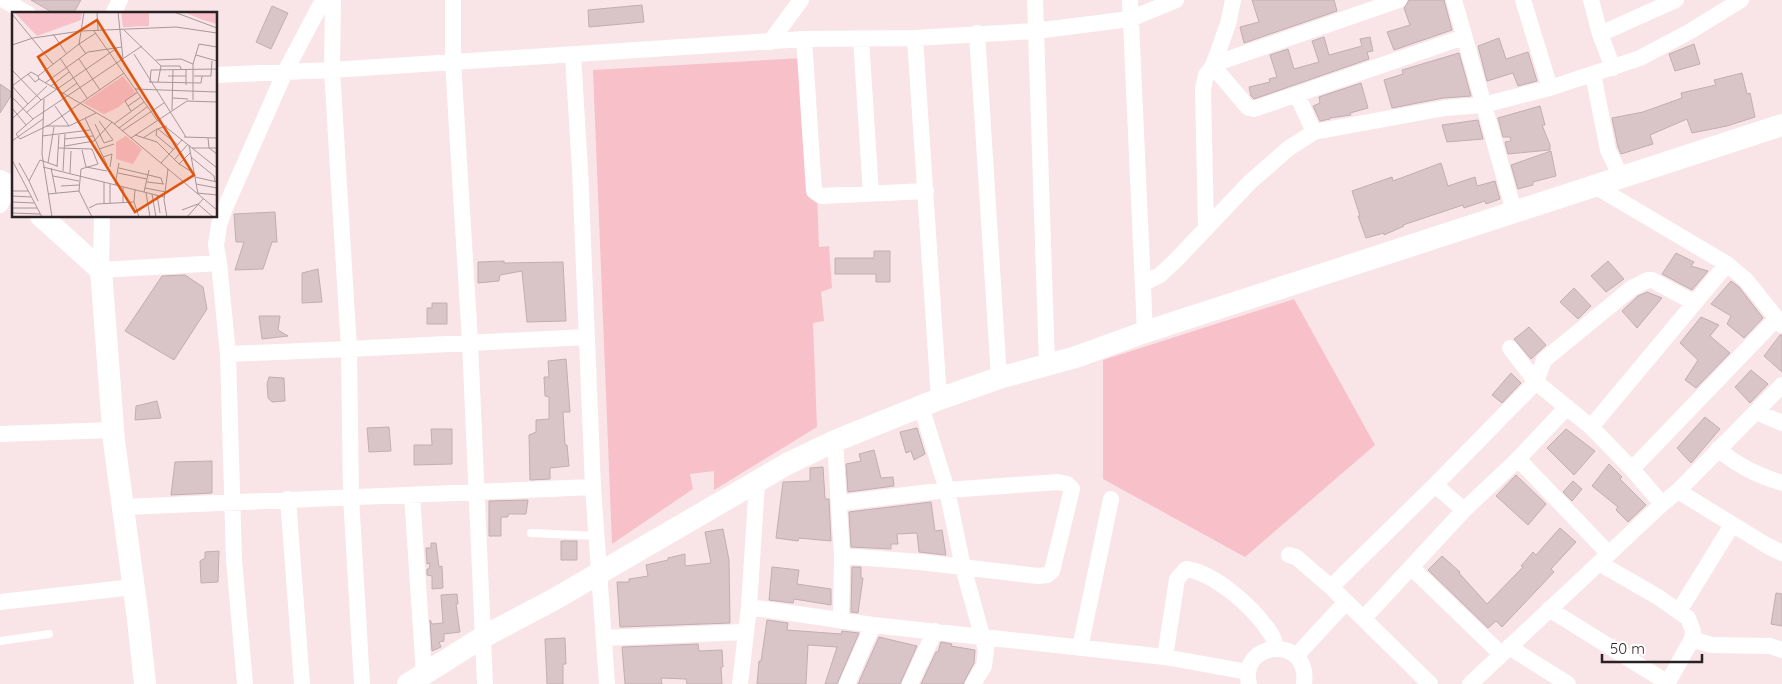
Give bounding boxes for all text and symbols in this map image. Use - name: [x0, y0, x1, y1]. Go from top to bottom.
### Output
- inset map: [12, 12, 218, 218]
- scale bar: [1602, 632, 1702, 664]
- text: 50 m: [1610, 639, 1645, 658]

